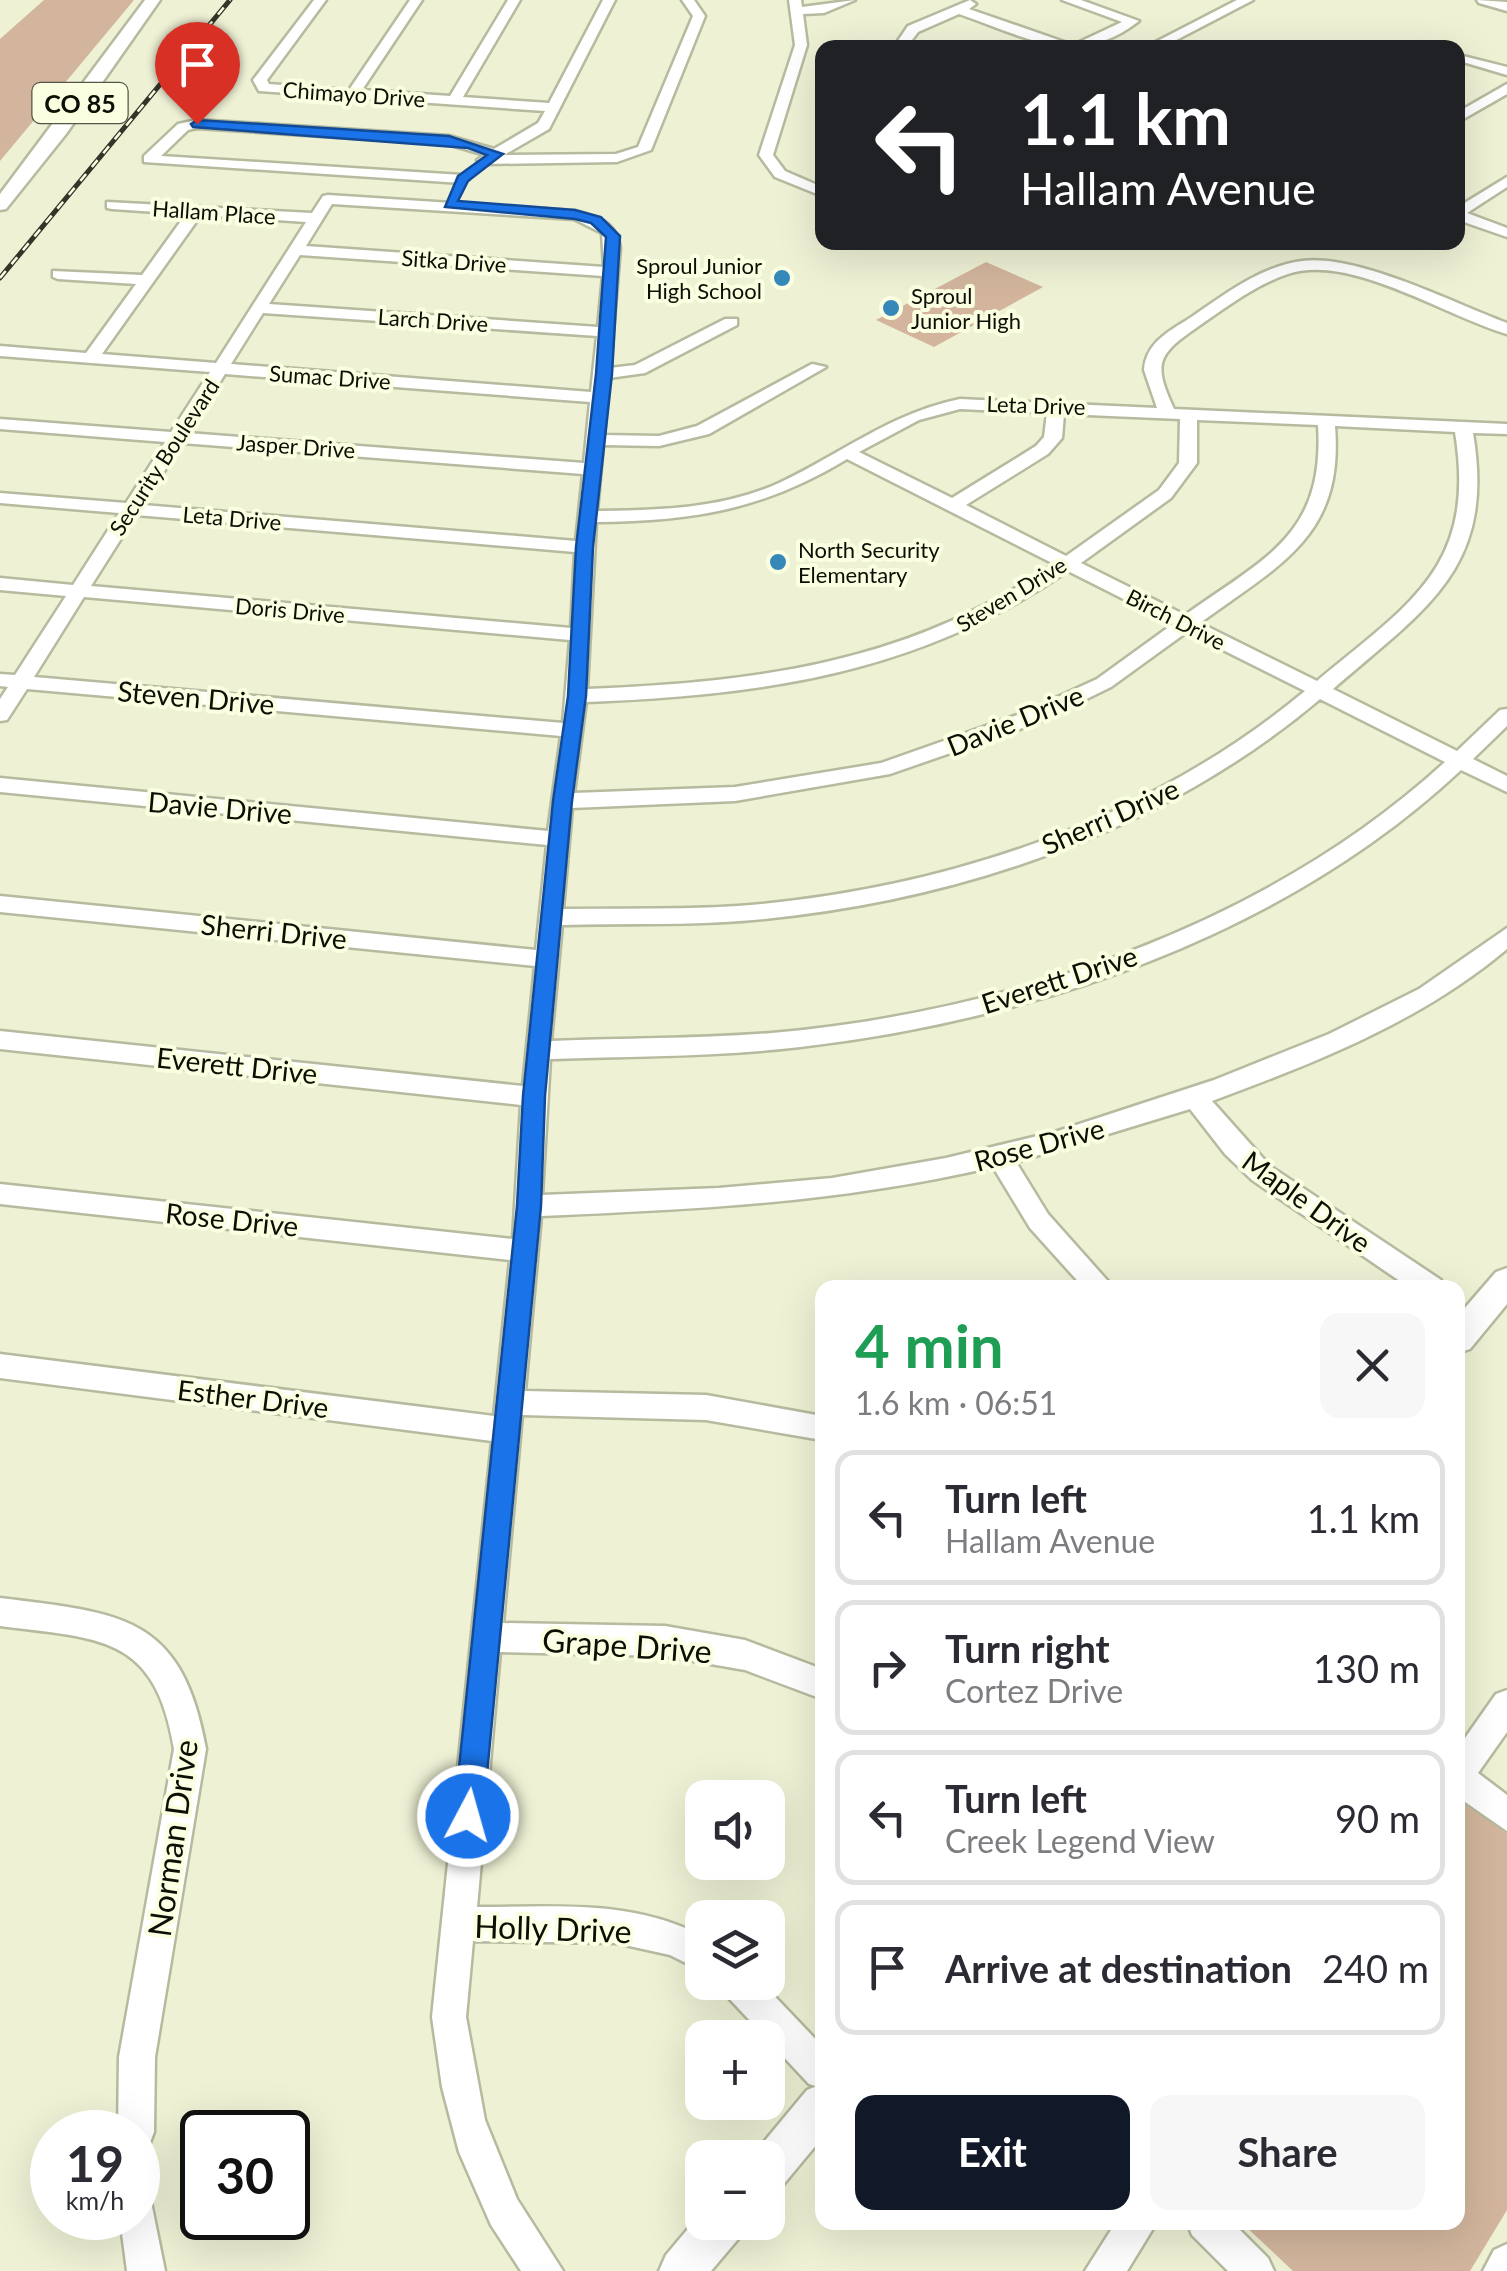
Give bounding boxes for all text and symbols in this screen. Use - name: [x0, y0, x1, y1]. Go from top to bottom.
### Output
- pin: [155, 22, 240, 125]
- icon: arrive: [170, 37, 225, 92]
- street label: Chimayo Drive: [282, 76, 426, 112]
- text: 1.1 km: [1020, 76, 1231, 160]
- icon: left: [855, 80, 985, 210]
- road number: CO 85: [32, 83, 128, 123]
- text: Hallam Avenue: [1020, 161, 1316, 215]
- street label: Hallam Place: [151, 194, 277, 230]
- street label: Sitka Drive: [401, 244, 507, 278]
- place label: Sproul Junior High School: [636, 252, 762, 304]
- marker: Sproul Junior High School: [771, 267, 793, 289]
- place label: Sproul Junior High: [911, 282, 1021, 334]
- marker: Sproul Junior High: [880, 297, 902, 319]
- street label: Larch Drive: [377, 303, 489, 337]
- street label: Sumac Drive: [268, 359, 392, 395]
- street label: Security Boulevard: [103, 374, 225, 540]
- street label: Leta Drive: [986, 390, 1086, 420]
- street label: Jasper Drive: [236, 428, 356, 464]
- street label: Leta Drive: [182, 500, 282, 536]
- place label: North Security Elementary: [798, 536, 940, 588]
- marker: North Security Elementary: [767, 551, 789, 573]
- street label: Steven Drive: [951, 551, 1071, 637]
- street label: Birch Drive: [1122, 583, 1230, 655]
- street label: Doris Drive: [234, 592, 346, 628]
- street label: Steven Drive: [116, 673, 276, 721]
- street label: Davie Drive: [942, 677, 1088, 763]
- street label: Sherri Drive: [1036, 771, 1184, 861]
- street label: Davie Drive: [147, 784, 293, 830]
- street label: Sherri Drive: [199, 906, 349, 956]
- street label: Everett Drive: [977, 938, 1141, 1020]
- street label: Everett Drive: [155, 1040, 319, 1090]
- street label: Rose Drive: [970, 1110, 1108, 1178]
- street label: Maple Drive: [1236, 1143, 1378, 1259]
- street label: Rose Drive: [164, 1195, 300, 1243]
- text: 4 min: [855, 1309, 1004, 1381]
- button: close: [1320, 1313, 1425, 1418]
- street label: Esther Drive: [175, 1372, 331, 1424]
- text: 1.6 km · 06:51: [855, 1383, 1057, 1422]
- text: Turn left: [945, 1475, 1087, 1521]
- icon: left: [860, 1490, 915, 1545]
- text: 1.1 km: [1307, 1495, 1420, 1541]
- text: Hallam Avenue: [945, 1521, 1155, 1560]
- street label: Grape Drive: [541, 1620, 713, 1670]
- text: Turn right: [945, 1625, 1110, 1671]
- icon: right: [860, 1640, 915, 1695]
- text: 130 m: [1313, 1645, 1420, 1691]
- text: Cortez Drive: [945, 1671, 1123, 1710]
- street label: Norman Drive: [139, 1737, 205, 1939]
- position arrow: [416, 1764, 520, 1868]
- text: Turn left: [945, 1775, 1087, 1821]
- map controls: [685, 1780, 785, 2240]
- button: sound: [685, 1780, 785, 1880]
- icon: left: [860, 1790, 915, 1845]
- text: 90 m: [1335, 1795, 1420, 1841]
- text: Creek Legend View: [945, 1821, 1215, 1860]
- button: layers: [685, 1900, 785, 2000]
- street label: Holly Drive: [474, 1906, 632, 1950]
- icon: arrive: [860, 1940, 915, 1995]
- text: Arrive at destination: [945, 1945, 1292, 1991]
- text: 240 m: [1322, 1945, 1429, 1991]
- button: +: [685, 2020, 785, 2120]
- button: Exit: [855, 2095, 1130, 2210]
- button: Share: [1150, 2095, 1425, 2210]
- speed limit sign: 30: [180, 2110, 310, 2240]
- text: 19: [66, 2133, 124, 2193]
- button: −: [685, 2140, 785, 2240]
- text: km/h: [66, 2185, 124, 2215]

